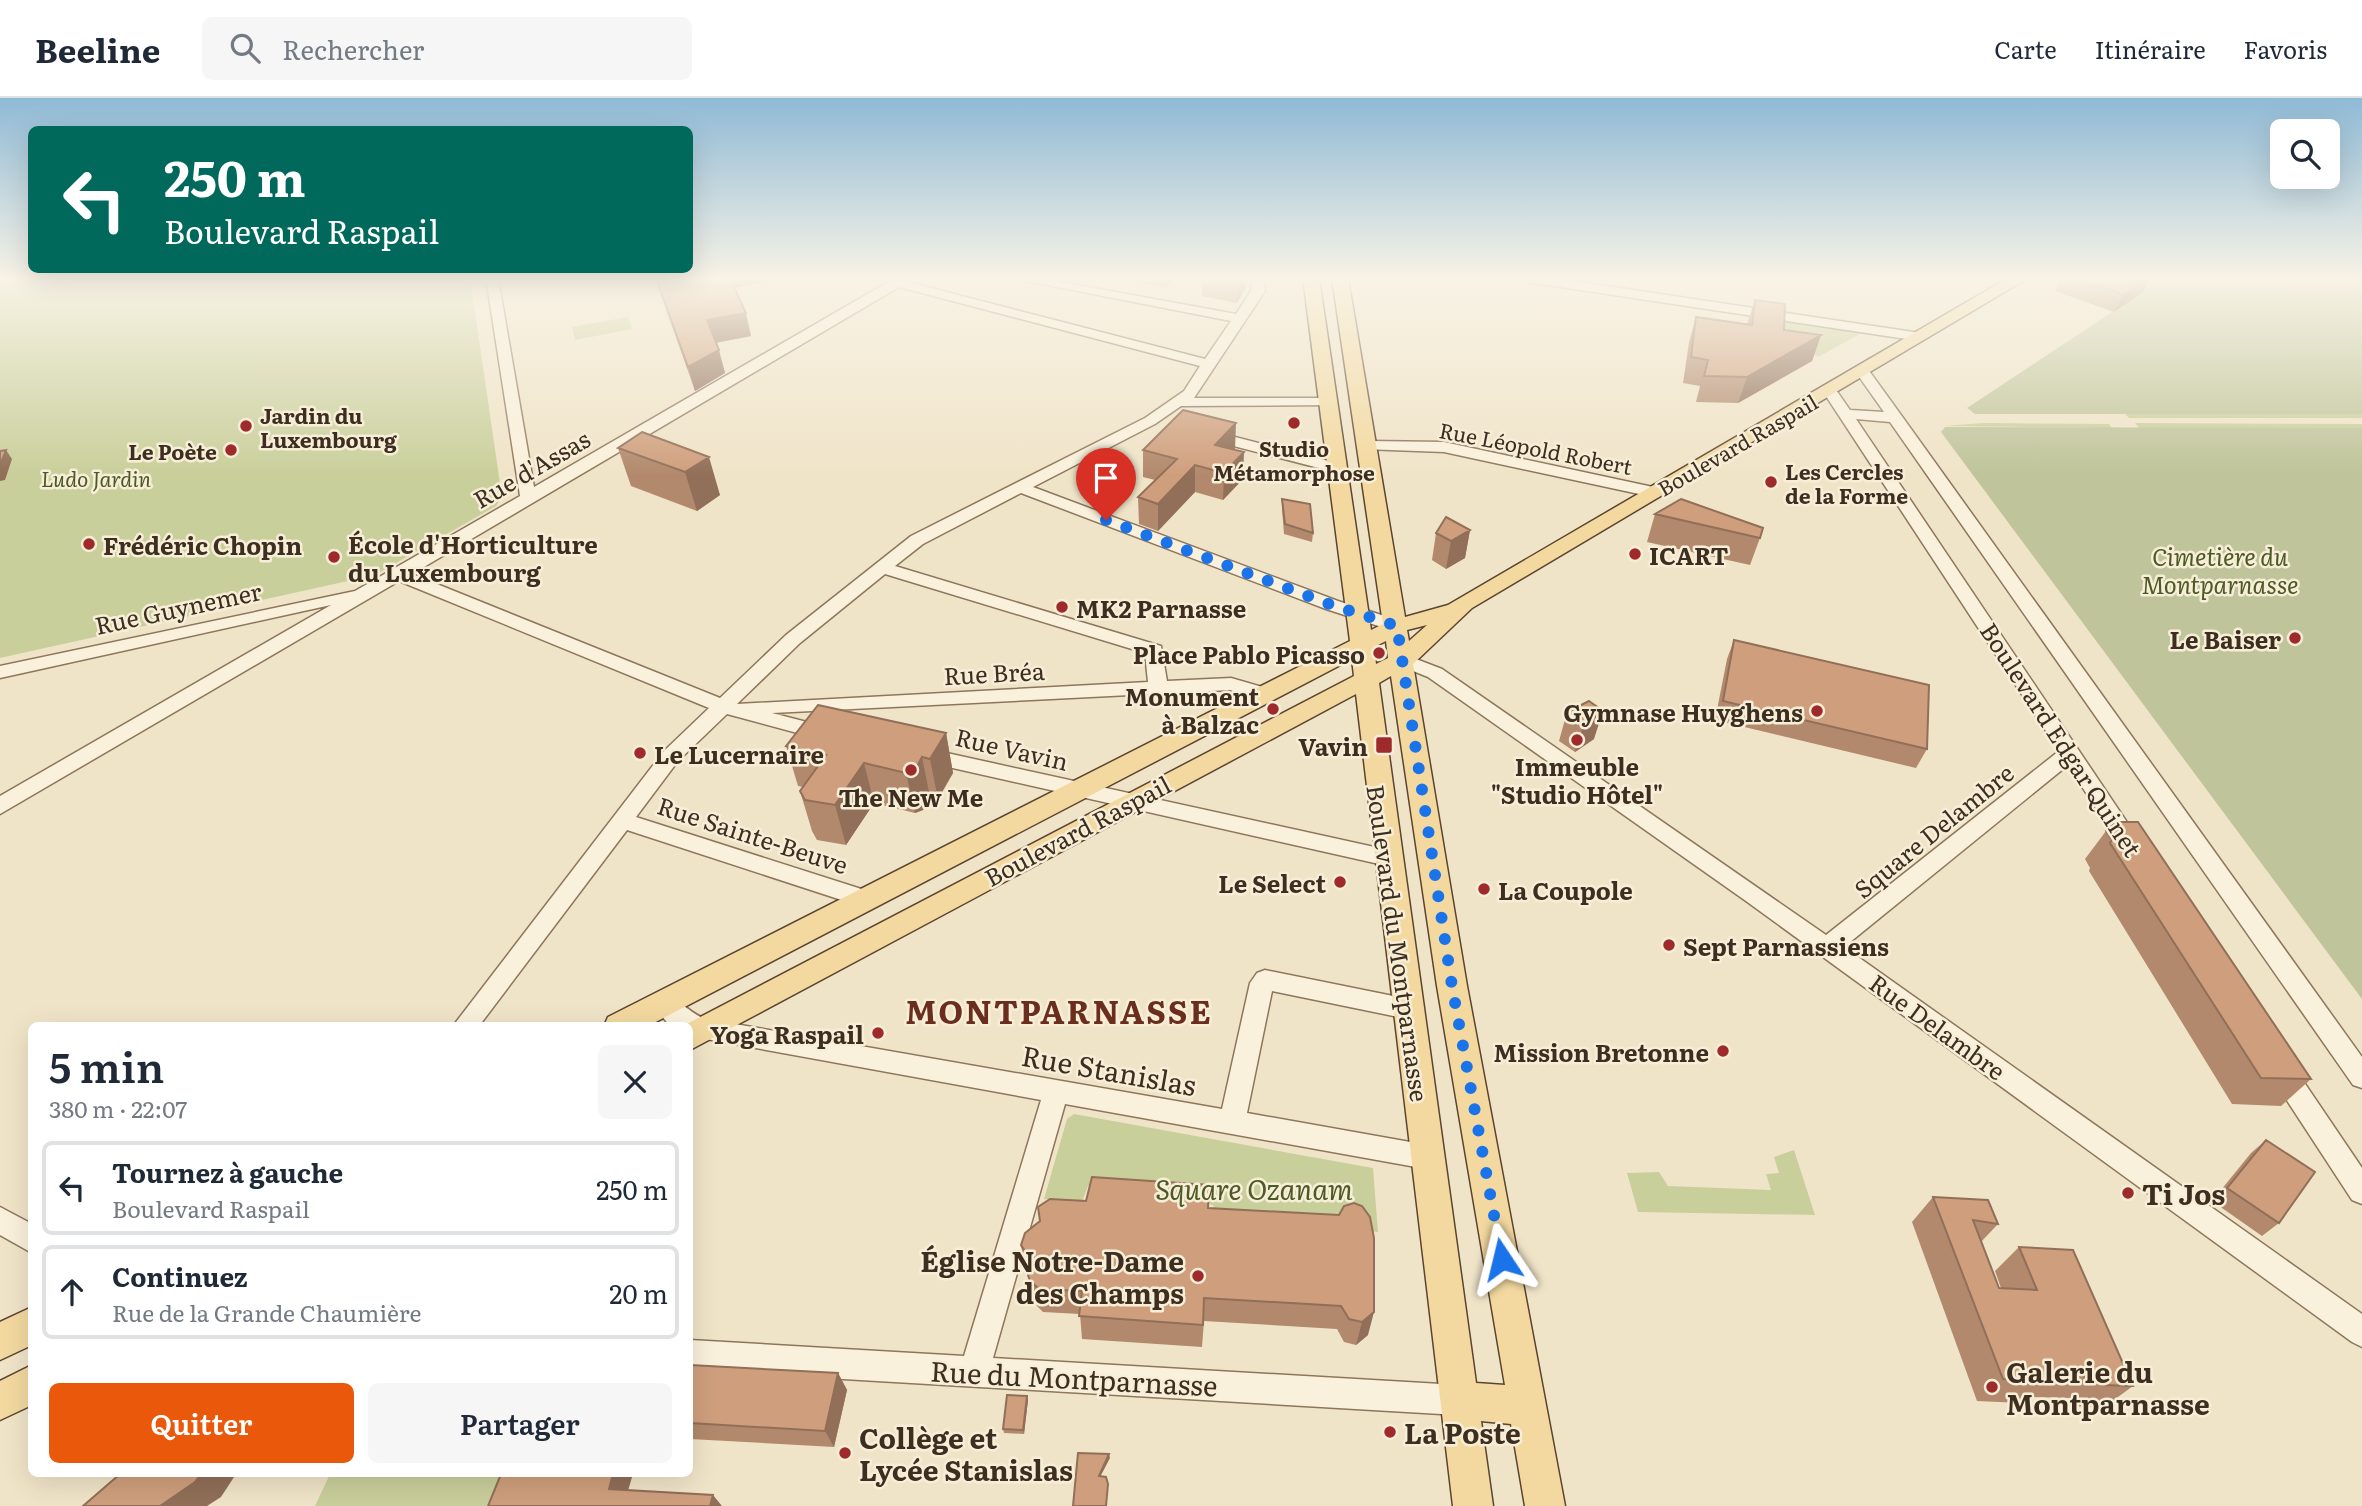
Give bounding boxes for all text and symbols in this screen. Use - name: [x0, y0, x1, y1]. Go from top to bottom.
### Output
- search box: [202, 17, 692, 80]
- text: Beeline: [35, 24, 160, 73]
- icon: search: [226, 29, 264, 67]
- text: Rechercher: [282, 29, 424, 68]
- text: Carte: [1994, 31, 2057, 66]
- text: Itinéraire: [2095, 31, 2206, 66]
- text: Favoris: [2244, 31, 2327, 66]
- map controls: [2270, 119, 2340, 189]
- button: search: [2270, 119, 2340, 189]
- text: 250 m: [164, 139, 306, 212]
- icon: left: [49, 154, 140, 245]
- text: Boulevard Raspail: [164, 206, 439, 254]
- street label: Boulevard Raspail: [1651, 385, 1823, 503]
- place label: Jardin du Luxembourg: [260, 399, 397, 454]
- street label: Rue Léopold Robert: [1437, 413, 1636, 481]
- marker: Studio Métamorphose: [1286, 415, 1302, 431]
- marker: Jardin du Luxembourg: [238, 418, 254, 434]
- street label: Rue d'Assas: [466, 420, 596, 516]
- place label: Studio Métamorphose: [1213, 432, 1375, 487]
- place label: Le Poète: [128, 435, 217, 466]
- marker: Le Poète: [223, 442, 239, 458]
- pin: [1076, 448, 1136, 520]
- place label: Les Cercles de la Forme: [1785, 455, 1908, 510]
- icon: arrive: [1087, 459, 1125, 497]
- park label: Ludo Jardin: [41, 462, 151, 493]
- marker: Les Cercles de la Forme: [1763, 474, 1779, 490]
- place label: École d'Horticulture du Luxembourg: [348, 526, 598, 589]
- place label: Frédéric Chopin: [103, 527, 303, 562]
- marker: Frédéric Chopin: [81, 536, 97, 552]
- place label: ICART: [1649, 537, 1728, 572]
- park label: Cimetière du Montparnasse: [2142, 538, 2298, 601]
- marker: ICART: [1627, 546, 1643, 562]
- marker: École d'Horticulture du Luxembourg: [326, 549, 342, 565]
- street label: Rue Guynemer: [91, 572, 265, 642]
- place label: MK2 Parnasse: [1076, 590, 1246, 625]
- marker: MK2 Parnasse: [1054, 599, 1070, 615]
- street label: Boulevard Edgar Quinet: [1973, 615, 2151, 863]
- place label: Le Baiser: [2169, 621, 2281, 656]
- marker: Le Baiser: [2287, 630, 2303, 646]
- place label: Place Pablo Picasso: [1133, 636, 1365, 671]
- marker: Place Pablo Picasso: [1371, 645, 1387, 661]
- street label: Rue Bréa: [943, 652, 1045, 692]
- place label: Monument à Balzac: [1125, 678, 1259, 741]
- place label: Gymnase Huyghens: [1563, 694, 1803, 729]
- marker: Monument à Balzac: [1265, 701, 1281, 717]
- marker: Gymnase Huyghens: [1809, 703, 1825, 719]
- street label: Rue Vavin: [952, 718, 1072, 778]
- place label: Vavin: [1298, 728, 1368, 763]
- marker: Immeuble "Studio Hôtel": [1569, 732, 1585, 748]
- marker: Vavin: [1374, 735, 1394, 755]
- place label: Le Lucernaire: [654, 736, 824, 771]
- marker: Le Lucernaire: [632, 745, 648, 761]
- place label: Immeuble "Studio Hôtel": [1491, 748, 1663, 811]
- street label: Square Delambre: [1846, 755, 2020, 905]
- marker: The New Me: [903, 762, 919, 778]
- street label: Boulevard Raspail: [978, 766, 1176, 894]
- place label: The New Me: [839, 779, 983, 814]
- street label: Boulevard du Montparnasse: [1359, 782, 1439, 1104]
- street label: Rue Sainte-Beuve: [653, 787, 853, 881]
- place label: Le Select: [1218, 865, 1326, 900]
- place label: La Coupole: [1498, 872, 1633, 907]
- marker: Le Select: [1332, 874, 1348, 890]
- marker: La Coupole: [1476, 881, 1492, 897]
- place label: Sept Parnassiens: [1683, 928, 1889, 963]
- marker: Sept Parnassiens: [1661, 937, 1677, 953]
- street label: Rue Delambre: [1863, 965, 2013, 1087]
- district label: MONTPARNASSE: [905, 986, 1213, 1034]
- place label: Yoga Raspail: [710, 1016, 864, 1051]
- marker: Yoga Raspail: [870, 1025, 886, 1041]
- street label: Rue Stanislas: [1018, 1033, 1200, 1105]
- text: 5 min: [49, 1034, 164, 1096]
- place label: Mission Bretonne: [1494, 1034, 1709, 1069]
- marker: Mission Bretonne: [1715, 1043, 1731, 1059]
- button: close: [598, 1045, 672, 1119]
- text: 380 m · 22:07: [49, 1091, 187, 1125]
- text: Tournez à gauche: [112, 1152, 343, 1191]
- park label: Square Ozanam: [1155, 1167, 1353, 1209]
- icon: left: [53, 1169, 91, 1207]
- text: 250 m: [596, 1169, 668, 1208]
- place label: Ti Jos: [2142, 1172, 2225, 1214]
- marker: Ti Jos: [2120, 1185, 2136, 1201]
- text: Boulevard Raspail: [112, 1191, 310, 1225]
- position arrow: [1465, 1222, 1539, 1296]
- place label: Église Notre-Dame des Champs: [920, 1239, 1184, 1313]
- text: Continuez: [112, 1256, 248, 1295]
- marker: Église Notre-Dame des Champs: [1190, 1268, 1206, 1284]
- icon: ahead: [53, 1273, 91, 1311]
- text: 20 m: [609, 1273, 668, 1312]
- text: Rue de la Grande Chaumière: [112, 1295, 421, 1329]
- street label: Rue du Montparnasse: [929, 1349, 1219, 1405]
- place label: Galerie du Montparnasse: [2006, 1350, 2210, 1424]
- marker: Galerie du Montparnasse: [1984, 1379, 2000, 1395]
- button: Quitter: [49, 1383, 354, 1463]
- button: Partager: [368, 1383, 672, 1463]
- place label: La Poste: [1404, 1411, 1521, 1453]
- place label: Collège et Lycée Stanislas: [859, 1416, 1073, 1490]
- marker: La Poste: [1382, 1424, 1398, 1440]
- marker: Collège et Lycée Stanislas: [837, 1445, 853, 1461]

